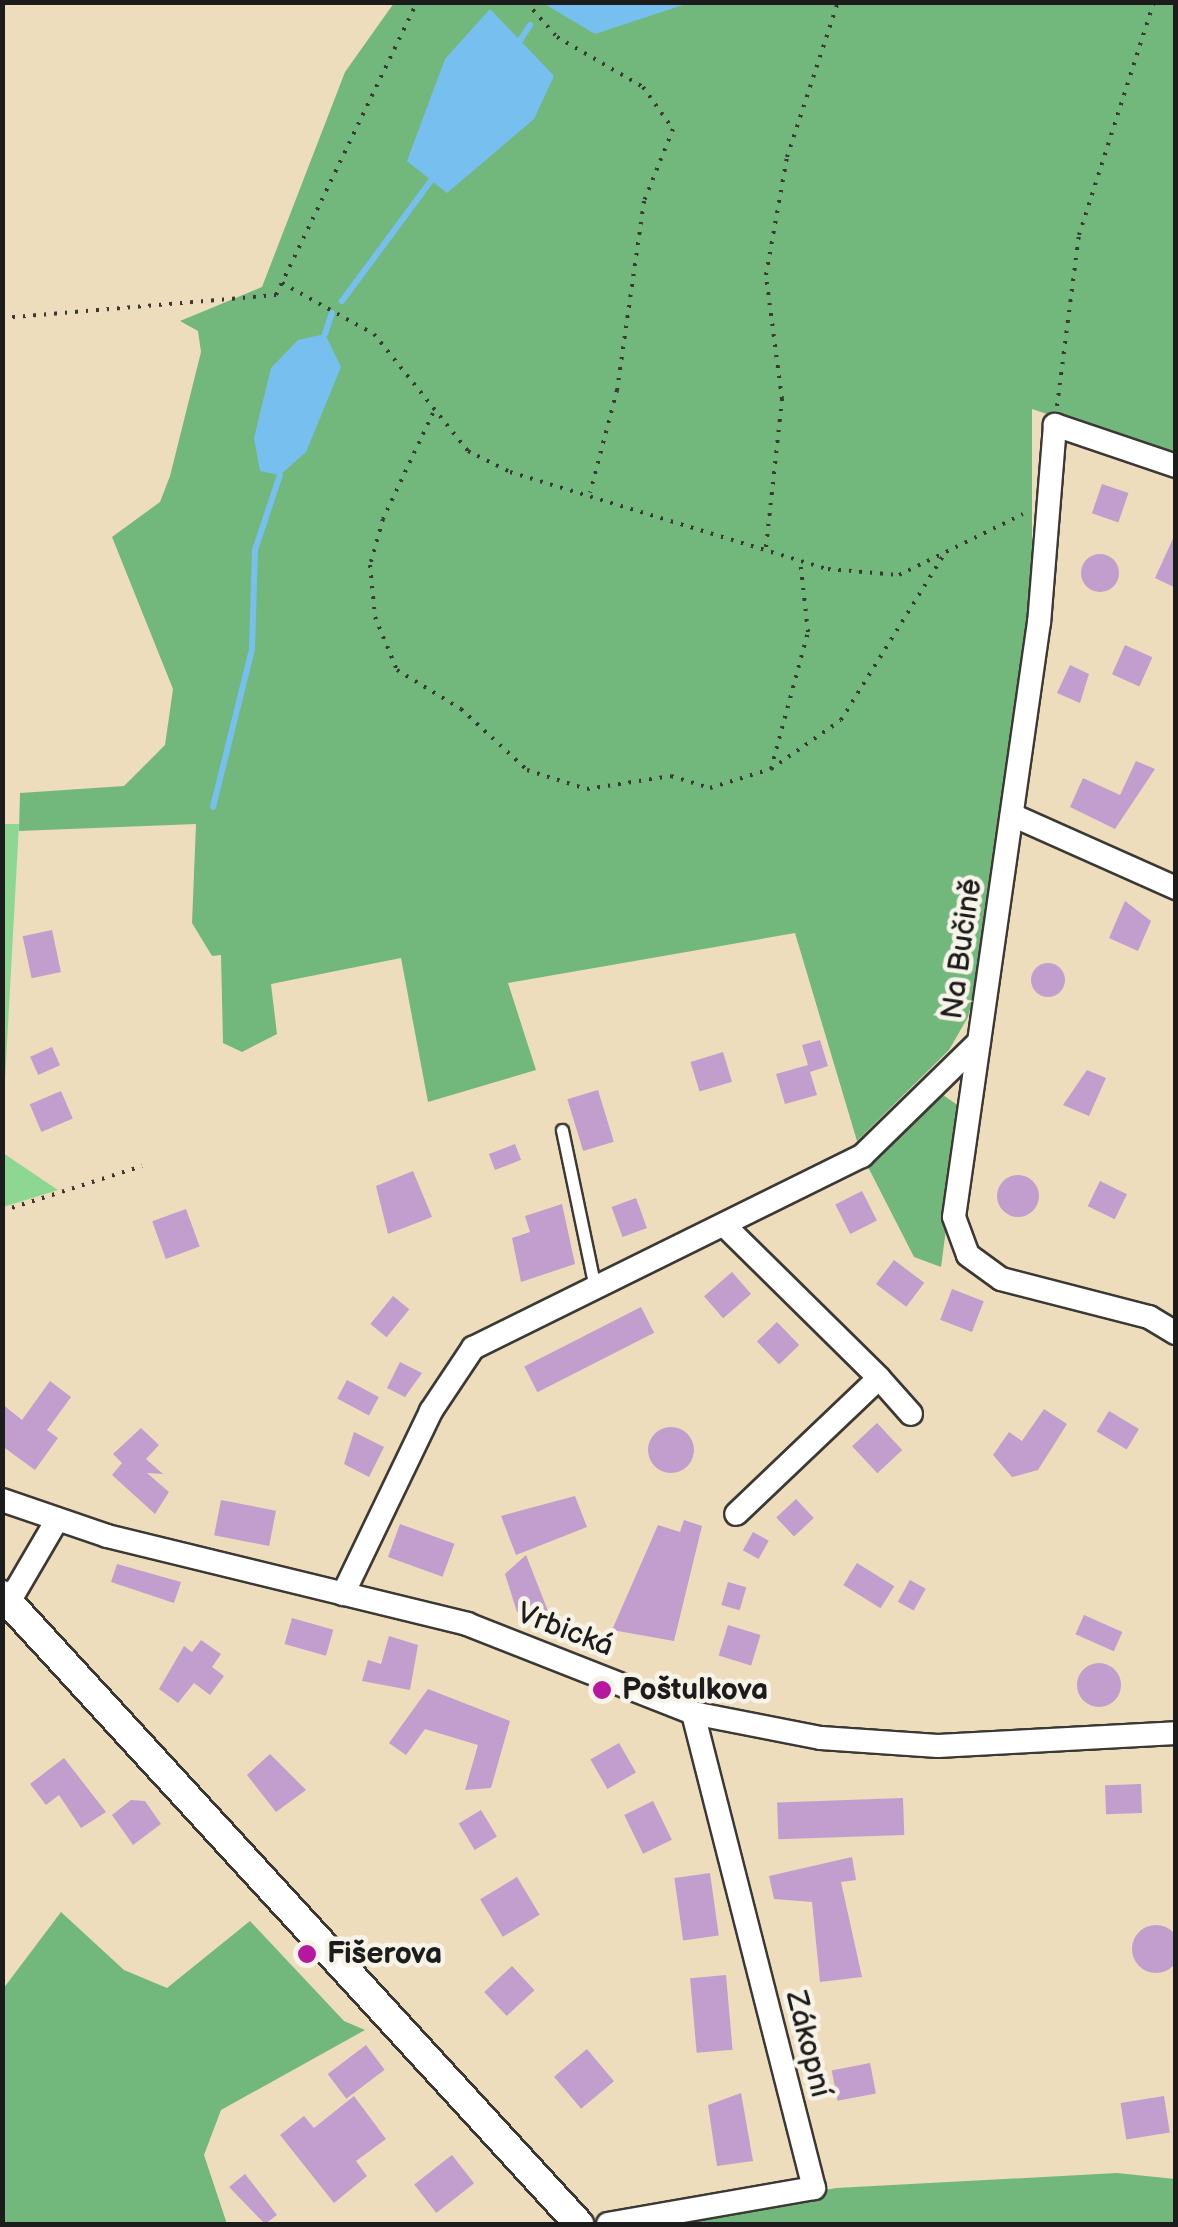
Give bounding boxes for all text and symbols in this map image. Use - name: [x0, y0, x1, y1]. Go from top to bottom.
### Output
- street label: Na Bučině: [934, 876, 990, 1022]
- street label: Vrbická: [512, 1595, 618, 1665]
- place label: Poštulkova: [622, 1672, 768, 1708]
- marker: Poštulkova: [591, 1679, 613, 1701]
- place label: Fišerova: [327, 1936, 442, 1972]
- marker: Fišerova: [296, 1943, 318, 1965]
- street label: Zákopní: [777, 1987, 839, 2101]

